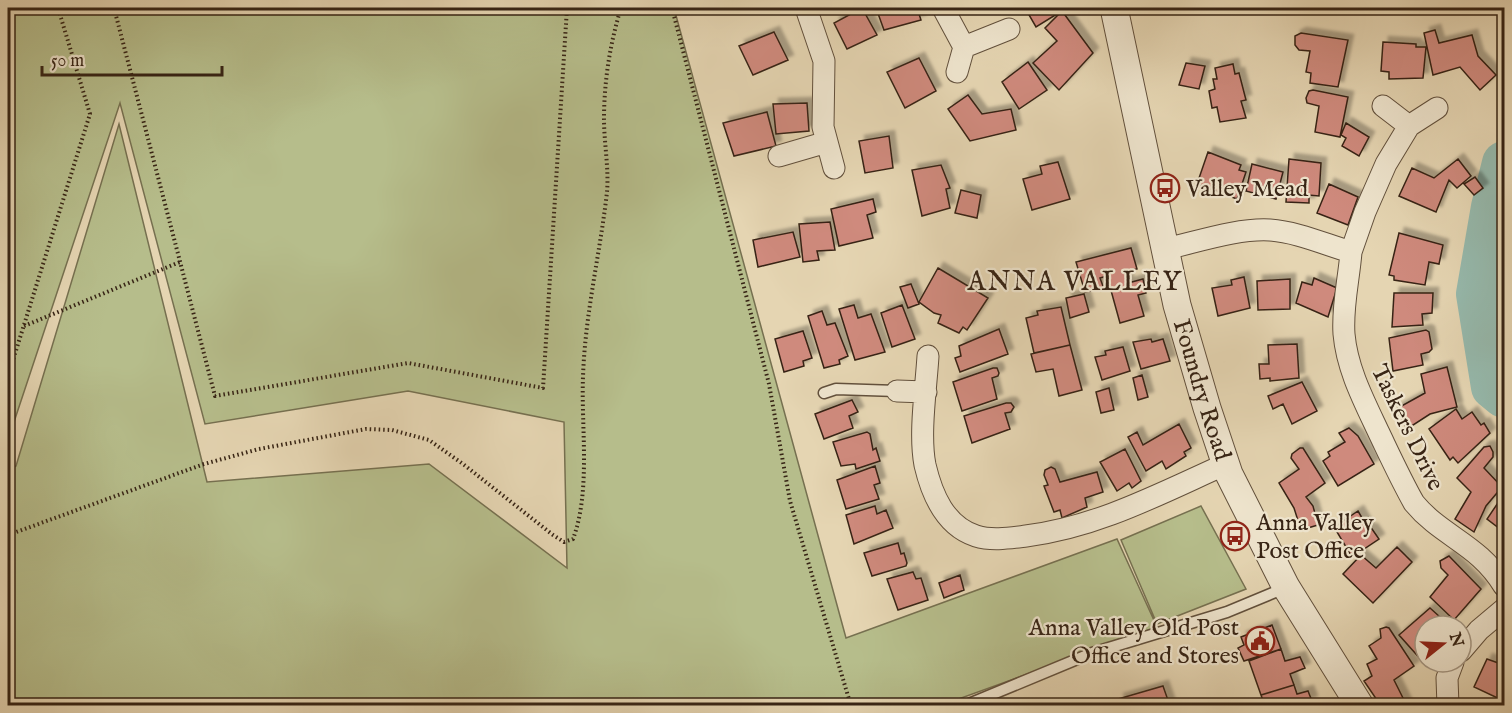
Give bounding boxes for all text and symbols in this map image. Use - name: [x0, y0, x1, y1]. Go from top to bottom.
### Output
- scale bar: [42, 39, 222, 77]
- text: 50 m: [51, 50, 84, 73]
- bus stop icon: Valley Mead: [1149, 172, 1181, 204]
- place label: Valley Mead: [1185, 174, 1308, 205]
- district label: ANNA VALLEY: [967, 266, 1183, 300]
- street label: Foundry Road: [1165, 316, 1237, 465]
- street label: Taskers Drive: [1363, 359, 1451, 496]
- place label: Anna Valley Post Office: [1255, 508, 1374, 567]
- bus stop icon: Anna Valley Post Office: [1219, 520, 1251, 552]
- place label: Anna Valley Old Post Office and Stores: [1028, 613, 1239, 672]
- north arrow: [1413, 614, 1473, 674]
- public building icon: Anna Valley Old Post Office and Stores: [1244, 625, 1276, 657]
- text: N: [1443, 629, 1467, 650]

